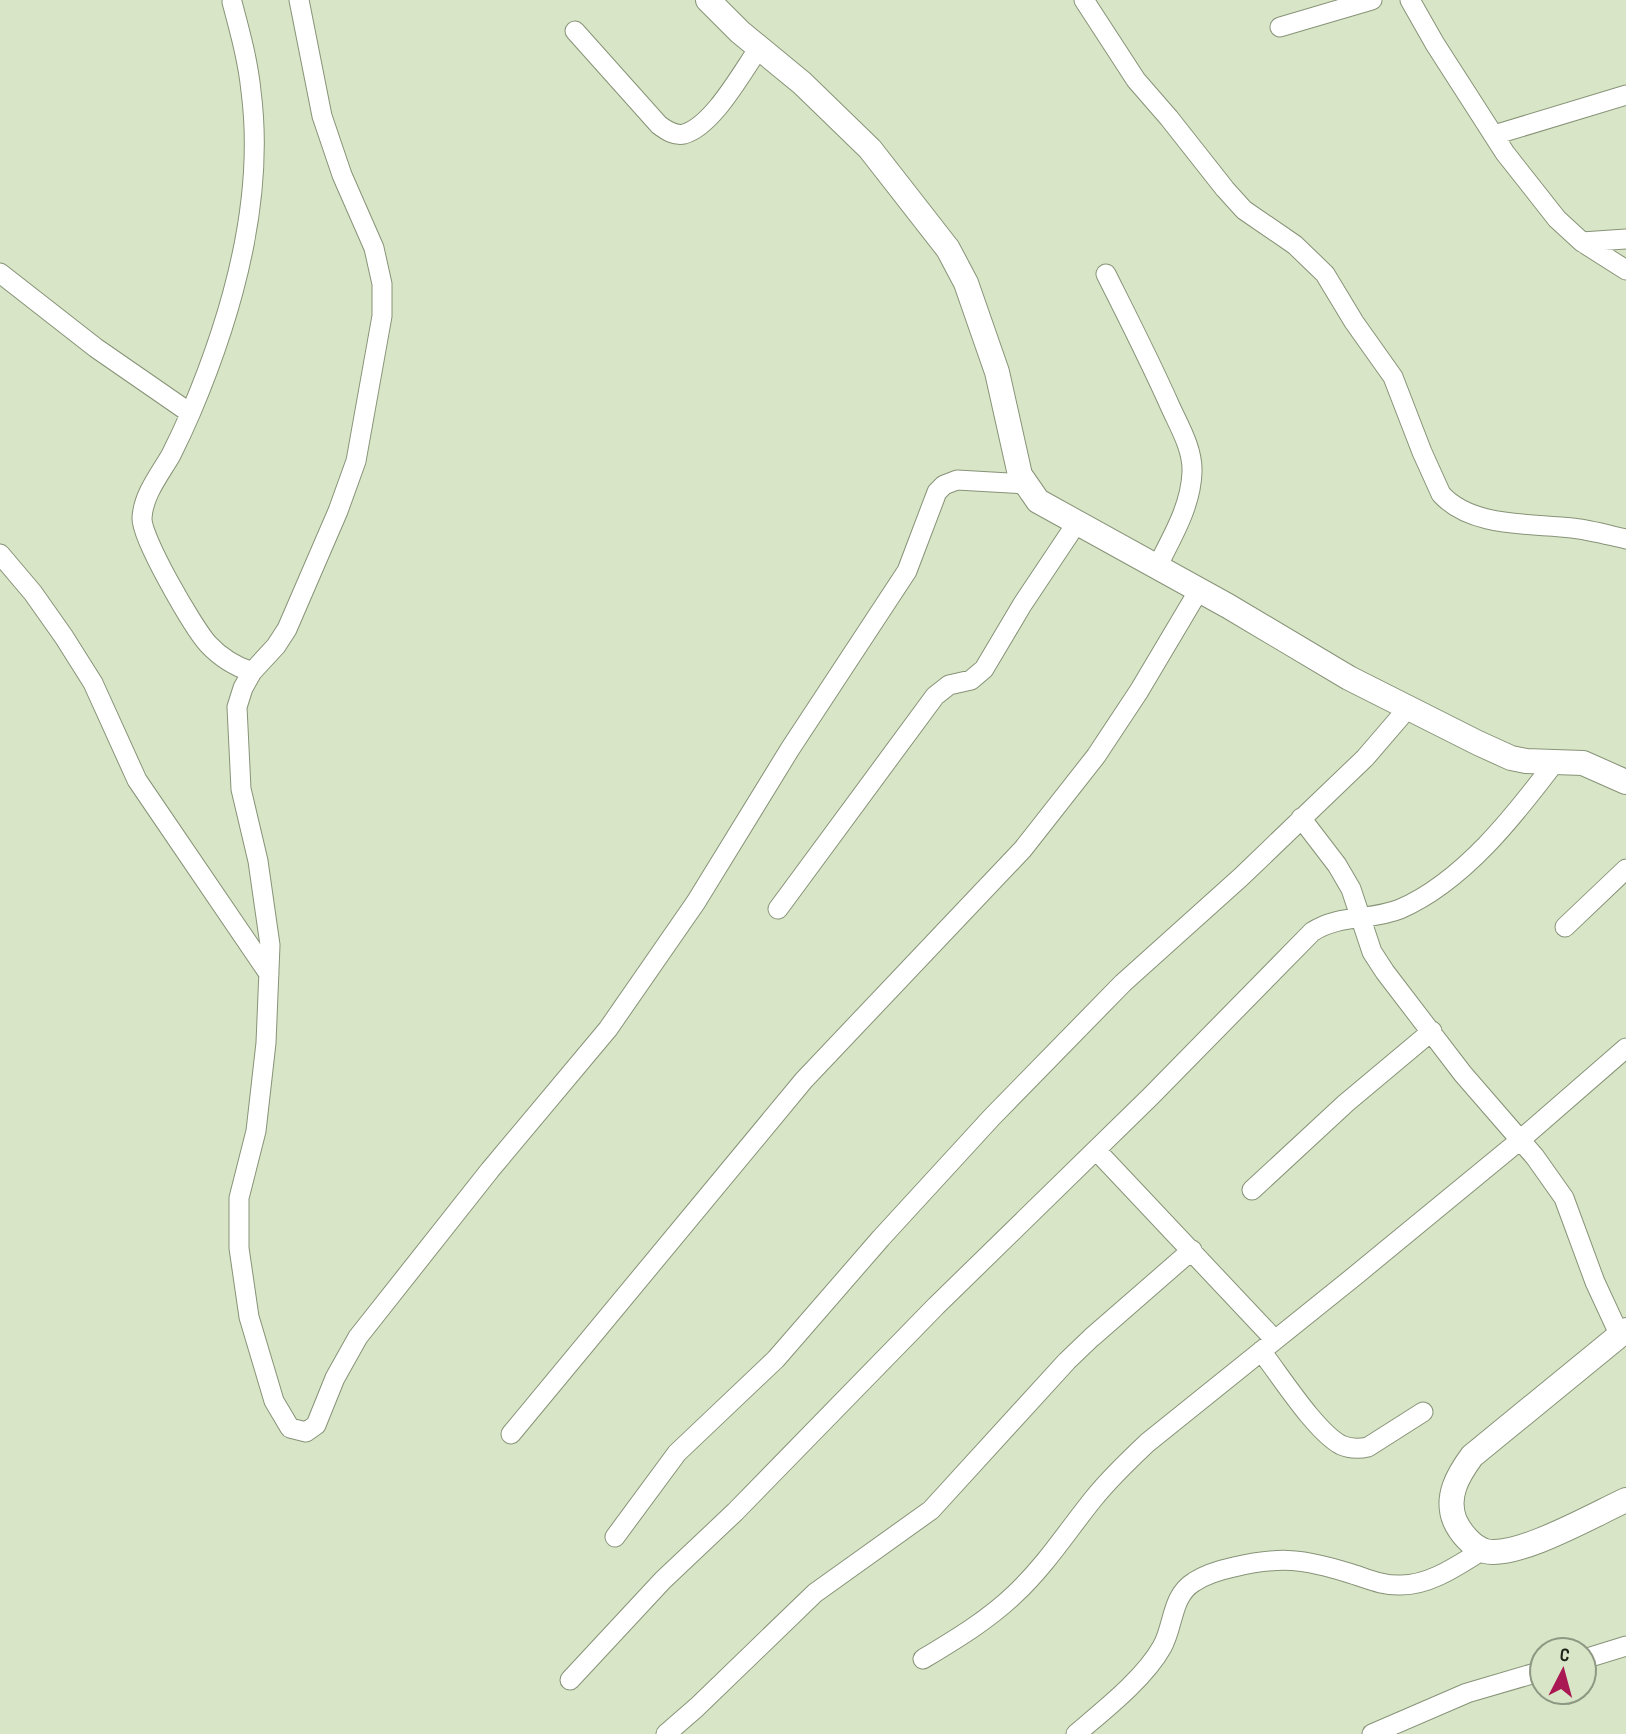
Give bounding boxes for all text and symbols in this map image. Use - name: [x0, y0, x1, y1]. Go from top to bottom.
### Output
- north arrow: [1528, 1636, 1598, 1706]
- text: С: [1559, 1644, 1571, 1668]

